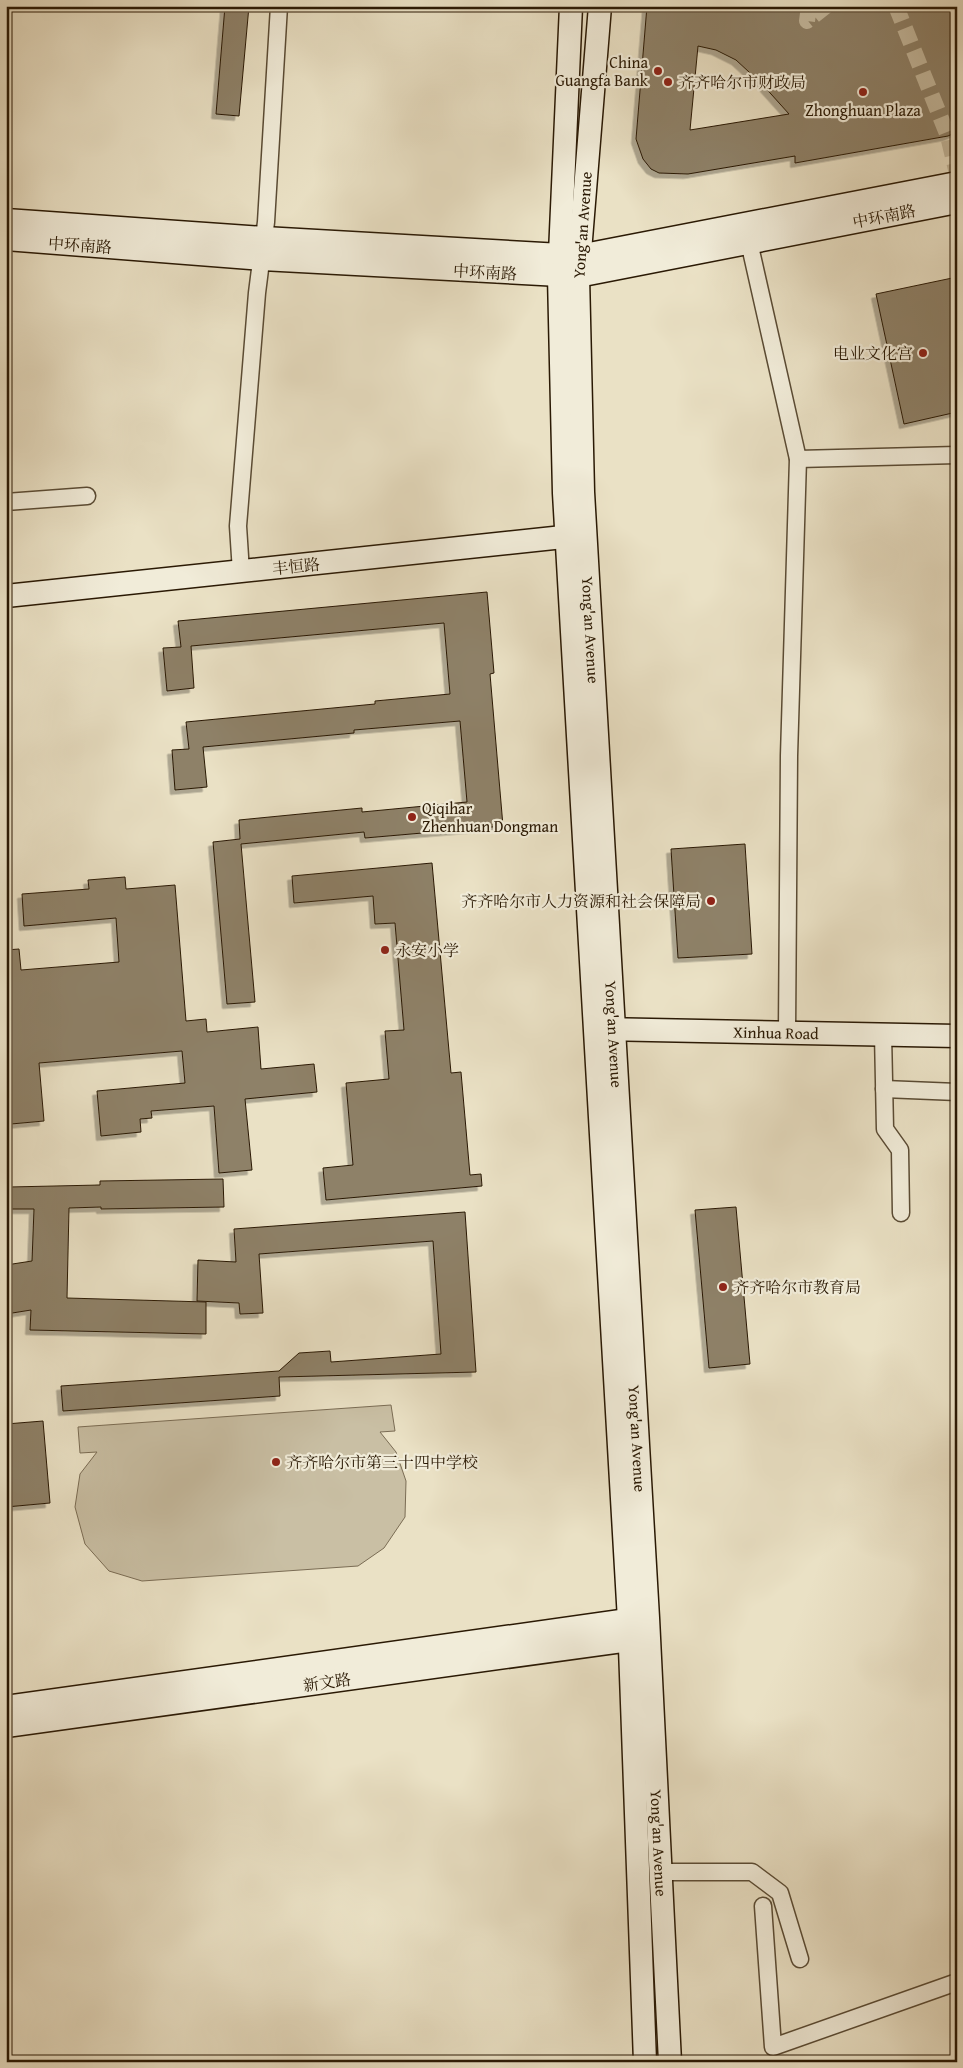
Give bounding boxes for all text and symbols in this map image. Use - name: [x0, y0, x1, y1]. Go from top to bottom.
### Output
- place label: China Guangfa Bank: [555, 50, 649, 92]
- marker: China Guangfa Bank: [652, 65, 664, 77]
- place label: 齐齐哈尔市财政局: [678, 70, 806, 94]
- marker: 齐齐哈尔市财政局: [662, 76, 674, 88]
- marker: Zhonghuan Plaza: [857, 86, 869, 98]
- place label: Zhonghuan Plaza: [805, 98, 921, 122]
- street label: Yong'an Avenue: [566, 171, 598, 279]
- street label: 中环南路: [850, 198, 918, 234]
- street label: 中环南路: [47, 231, 113, 259]
- street label: 中环南路: [452, 258, 518, 286]
- place label: 电业文化宫: [833, 341, 913, 365]
- marker: 电业文化宫: [917, 347, 929, 359]
- street label: 丰恒路: [271, 552, 321, 580]
- street label: Yong'an Avenue: [576, 576, 606, 684]
- place label: Qiqihar Zhenhuan Dongman: [422, 796, 558, 838]
- marker: Qiqihar Zhenhuan Dongman: [406, 811, 418, 823]
- place label: 齐齐哈尔市人力资源和社会保障局: [461, 889, 701, 913]
- marker: 齐齐哈尔市人力资源和社会保障局: [705, 895, 717, 907]
- place label: 永安小学: [395, 938, 459, 962]
- marker: 永安小学: [379, 944, 391, 956]
- street label: Yong'an Avenue: [599, 980, 629, 1088]
- street label: Xinhua Road: [733, 1020, 819, 1045]
- place label: 齐齐哈尔市教育局: [733, 1275, 861, 1299]
- marker: 齐齐哈尔市教育局: [717, 1281, 729, 1293]
- street label: Yong'an Avenue: [623, 1384, 653, 1493]
- place label: 齐齐哈尔市第三十四中学校: [286, 1450, 478, 1474]
- marker: 齐齐哈尔市第三十四中学校: [270, 1456, 282, 1468]
- street label: 新文路: [302, 1667, 352, 1697]
- street label: Yong'an Avenue: [645, 1789, 674, 1897]

